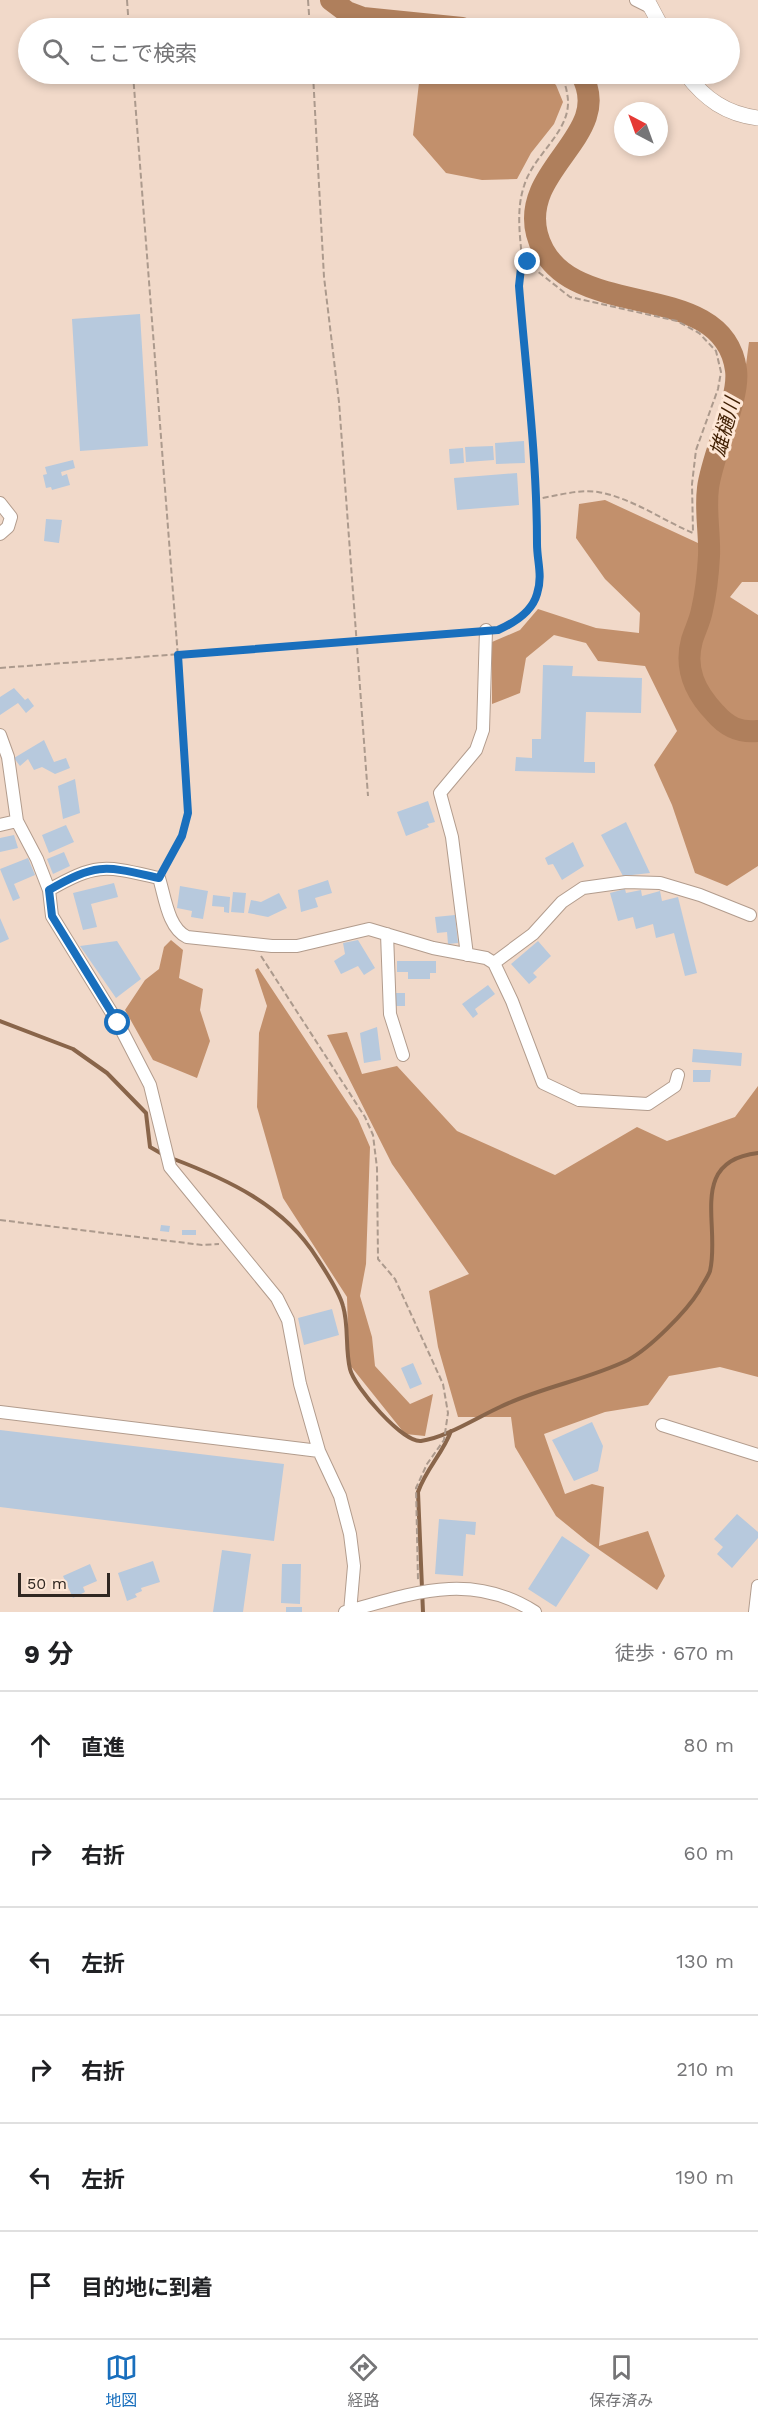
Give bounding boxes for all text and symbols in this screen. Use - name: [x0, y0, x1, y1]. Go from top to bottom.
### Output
- search box: [18, 18, 740, 84]
- icon: search: [39, 35, 72, 68]
- text: ここで検索: [87, 41, 197, 66]
- north arrow: [614, 102, 668, 156]
- route end: [514, 248, 540, 274]
- water label: 雄樋川: [706, 393, 745, 459]
- route start: [104, 1009, 130, 1035]
- scale bar: [18, 1570, 110, 1598]
- text: 50 m: [27, 1574, 67, 1593]
- text: 9 分: [24, 1639, 73, 1669]
- text: 徒歩 · 670 m: [615, 1641, 734, 1665]
- icon: ahead: [24, 1729, 57, 1762]
- text: 80 m: [683, 1733, 734, 1757]
- text: 直進: [81, 1735, 125, 1760]
- icon: right: [24, 1837, 57, 1870]
- text: 60 m: [684, 1841, 734, 1865]
- text: 右折: [81, 1843, 125, 1868]
- icon: left: [24, 1945, 57, 1978]
- text: 130 m: [676, 1949, 734, 1973]
- text: 左折: [81, 1951, 125, 1976]
- icon: right: [24, 2053, 57, 2086]
- text: 210 m: [676, 2057, 734, 2081]
- text: 右折: [81, 2059, 125, 2084]
- icon: left: [24, 2161, 57, 2194]
- text: 190 m: [676, 2165, 734, 2189]
- text: 左折: [81, 2167, 125, 2192]
- icon: arrive: [24, 2269, 57, 2302]
- text: 目的地に到着: [81, 2275, 213, 2300]
- tab: 地図: [105, 2351, 138, 2411]
- tab: 経路: [347, 2351, 380, 2411]
- tab: 保存済み: [589, 2351, 653, 2411]

